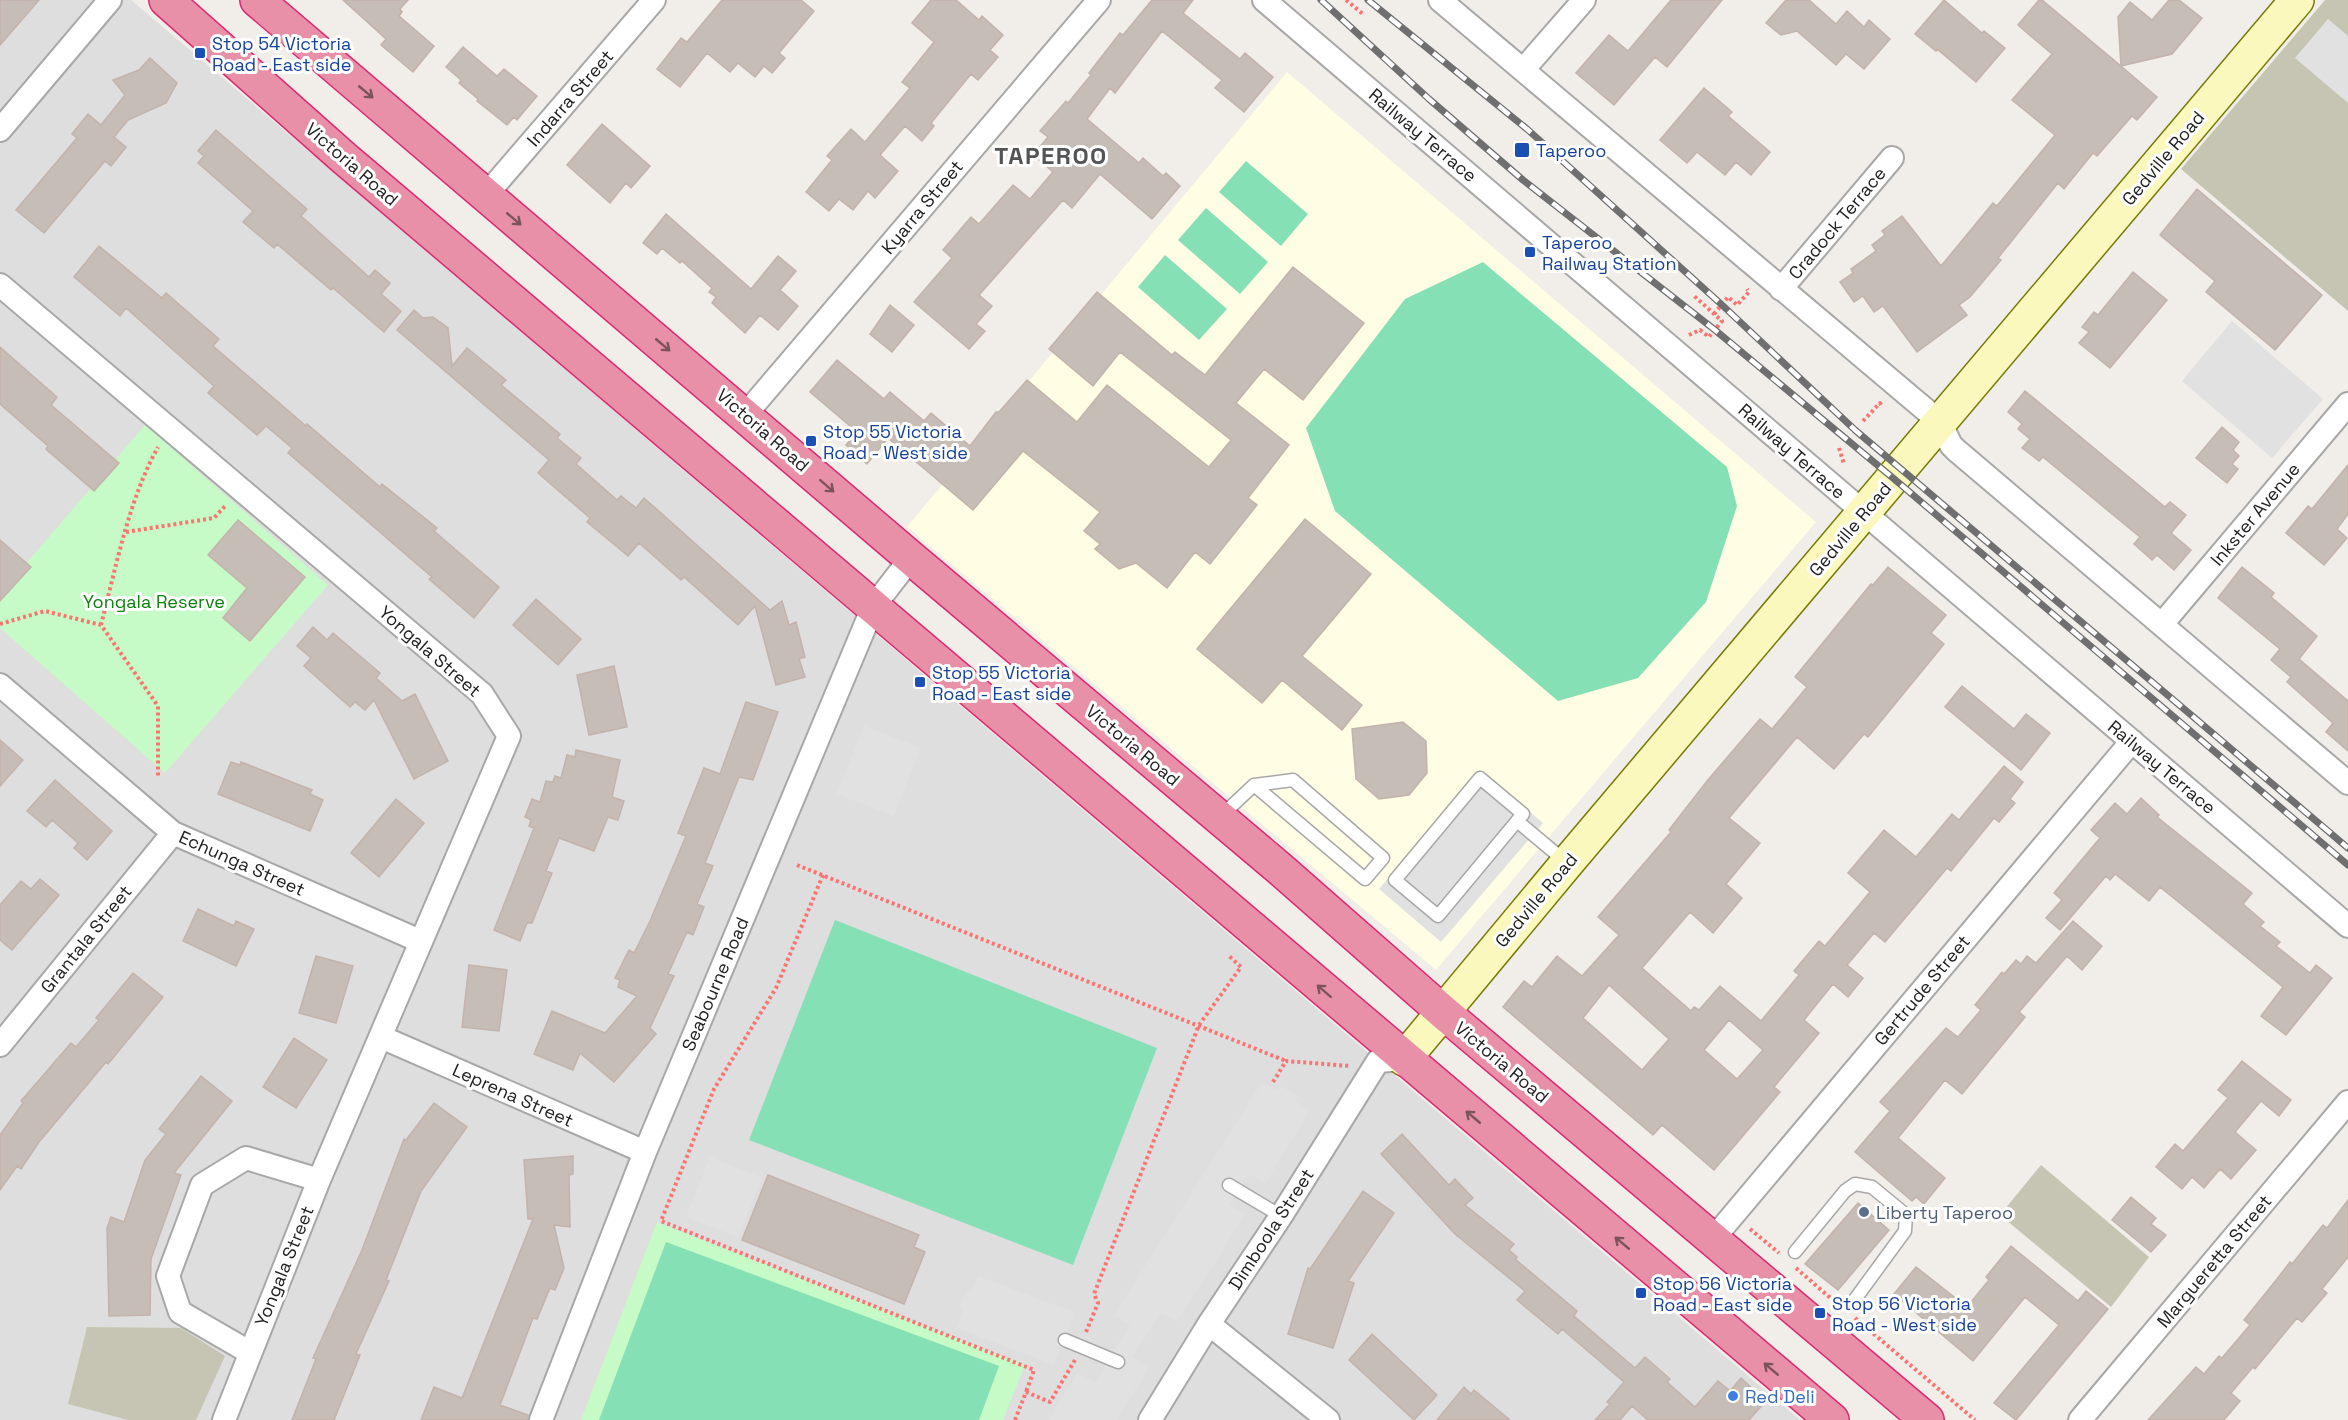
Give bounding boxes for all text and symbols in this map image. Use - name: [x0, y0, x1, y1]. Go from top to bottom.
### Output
- place label: Stop 54 Victoria Road - East side: [212, 32, 351, 76]
- street label: Indarra Street: [522, 45, 618, 151]
- marker: Stop 54 Victoria Road - East side: [193, 46, 207, 60]
- street label: Railway Terrace: [1364, 83, 1482, 187]
- one-way arrow: [358, 86, 374, 99]
- street label: Gedville Road: [2117, 106, 2209, 210]
- street label: Victoria Road: [301, 117, 403, 211]
- place label: Taperoo: [1536, 139, 1606, 162]
- district label: TAPEROO: [994, 140, 1108, 171]
- marker: Taperoo: [1513, 141, 1531, 159]
- street label: Kyarra Street: [876, 155, 968, 259]
- street label: Cradock Terrace: [1783, 162, 1891, 284]
- one-way arrow: [506, 212, 521, 226]
- place label: Taperoo Railway Station: [1542, 231, 1676, 275]
- marker: Taperoo Railway Station: [1523, 245, 1537, 259]
- one-way arrow: [655, 338, 670, 352]
- street label: Victoria Road: [712, 383, 814, 477]
- street label: Railway Terrace: [1734, 398, 1850, 504]
- place label: Stop 55 Victoria Road - West side: [823, 420, 968, 464]
- marker: Stop 55 Victoria Road - West side: [804, 434, 818, 448]
- street label: Inkster Avenue: [2205, 458, 2305, 570]
- street label: Gedville Road: [1804, 477, 1896, 581]
- one-way arrow: [819, 479, 835, 492]
- park label: Yongala Reserve: [83, 590, 225, 613]
- street label: Yongala Street: [374, 600, 486, 702]
- place label: Stop 55 Victoria Road - East side: [932, 661, 1071, 705]
- marker: Stop 55 Victoria Road - East side: [913, 675, 927, 689]
- street label: Victoria Road: [1081, 699, 1185, 791]
- street label: Railway Terrace: [2103, 715, 2221, 819]
- street label: Echunga Street: [175, 825, 309, 901]
- street label: Gedville Road: [1490, 848, 1582, 952]
- street label: Grantala Street: [35, 880, 137, 998]
- street label: Seabourne Road: [676, 914, 754, 1054]
- street label: Gertrude Street: [1869, 930, 1975, 1050]
- one-way arrow: [1317, 984, 1332, 998]
- street label: Victoria Road: [1450, 1016, 1554, 1108]
- street label: Leprena Street: [449, 1058, 577, 1132]
- one-way arrow: [1466, 1110, 1481, 1124]
- street label: Dimboola Street: [1223, 1164, 1319, 1294]
- street label: Margueretta Street: [2152, 1190, 2276, 1332]
- place label: Liberty Taperoo: [1876, 1201, 2013, 1224]
- street label: Yongala Street: [249, 1202, 319, 1330]
- marker: Liberty Taperoo: [1857, 1205, 1871, 1219]
- one-way arrow: [1615, 1236, 1630, 1250]
- place label: Stop 56 Victoria Road - East side: [1653, 1272, 1792, 1316]
- marker: Stop 56 Victoria Road - East side: [1634, 1286, 1648, 1300]
- place label: Stop 56 Victoria Road - West side: [1832, 1292, 1977, 1336]
- marker: Stop 56 Victoria Road - West side: [1813, 1306, 1827, 1320]
- one-way arrow: [1763, 1362, 1779, 1375]
- place label: Red Deli: [1745, 1385, 1815, 1408]
- marker: Red Deli: [1726, 1389, 1740, 1403]

